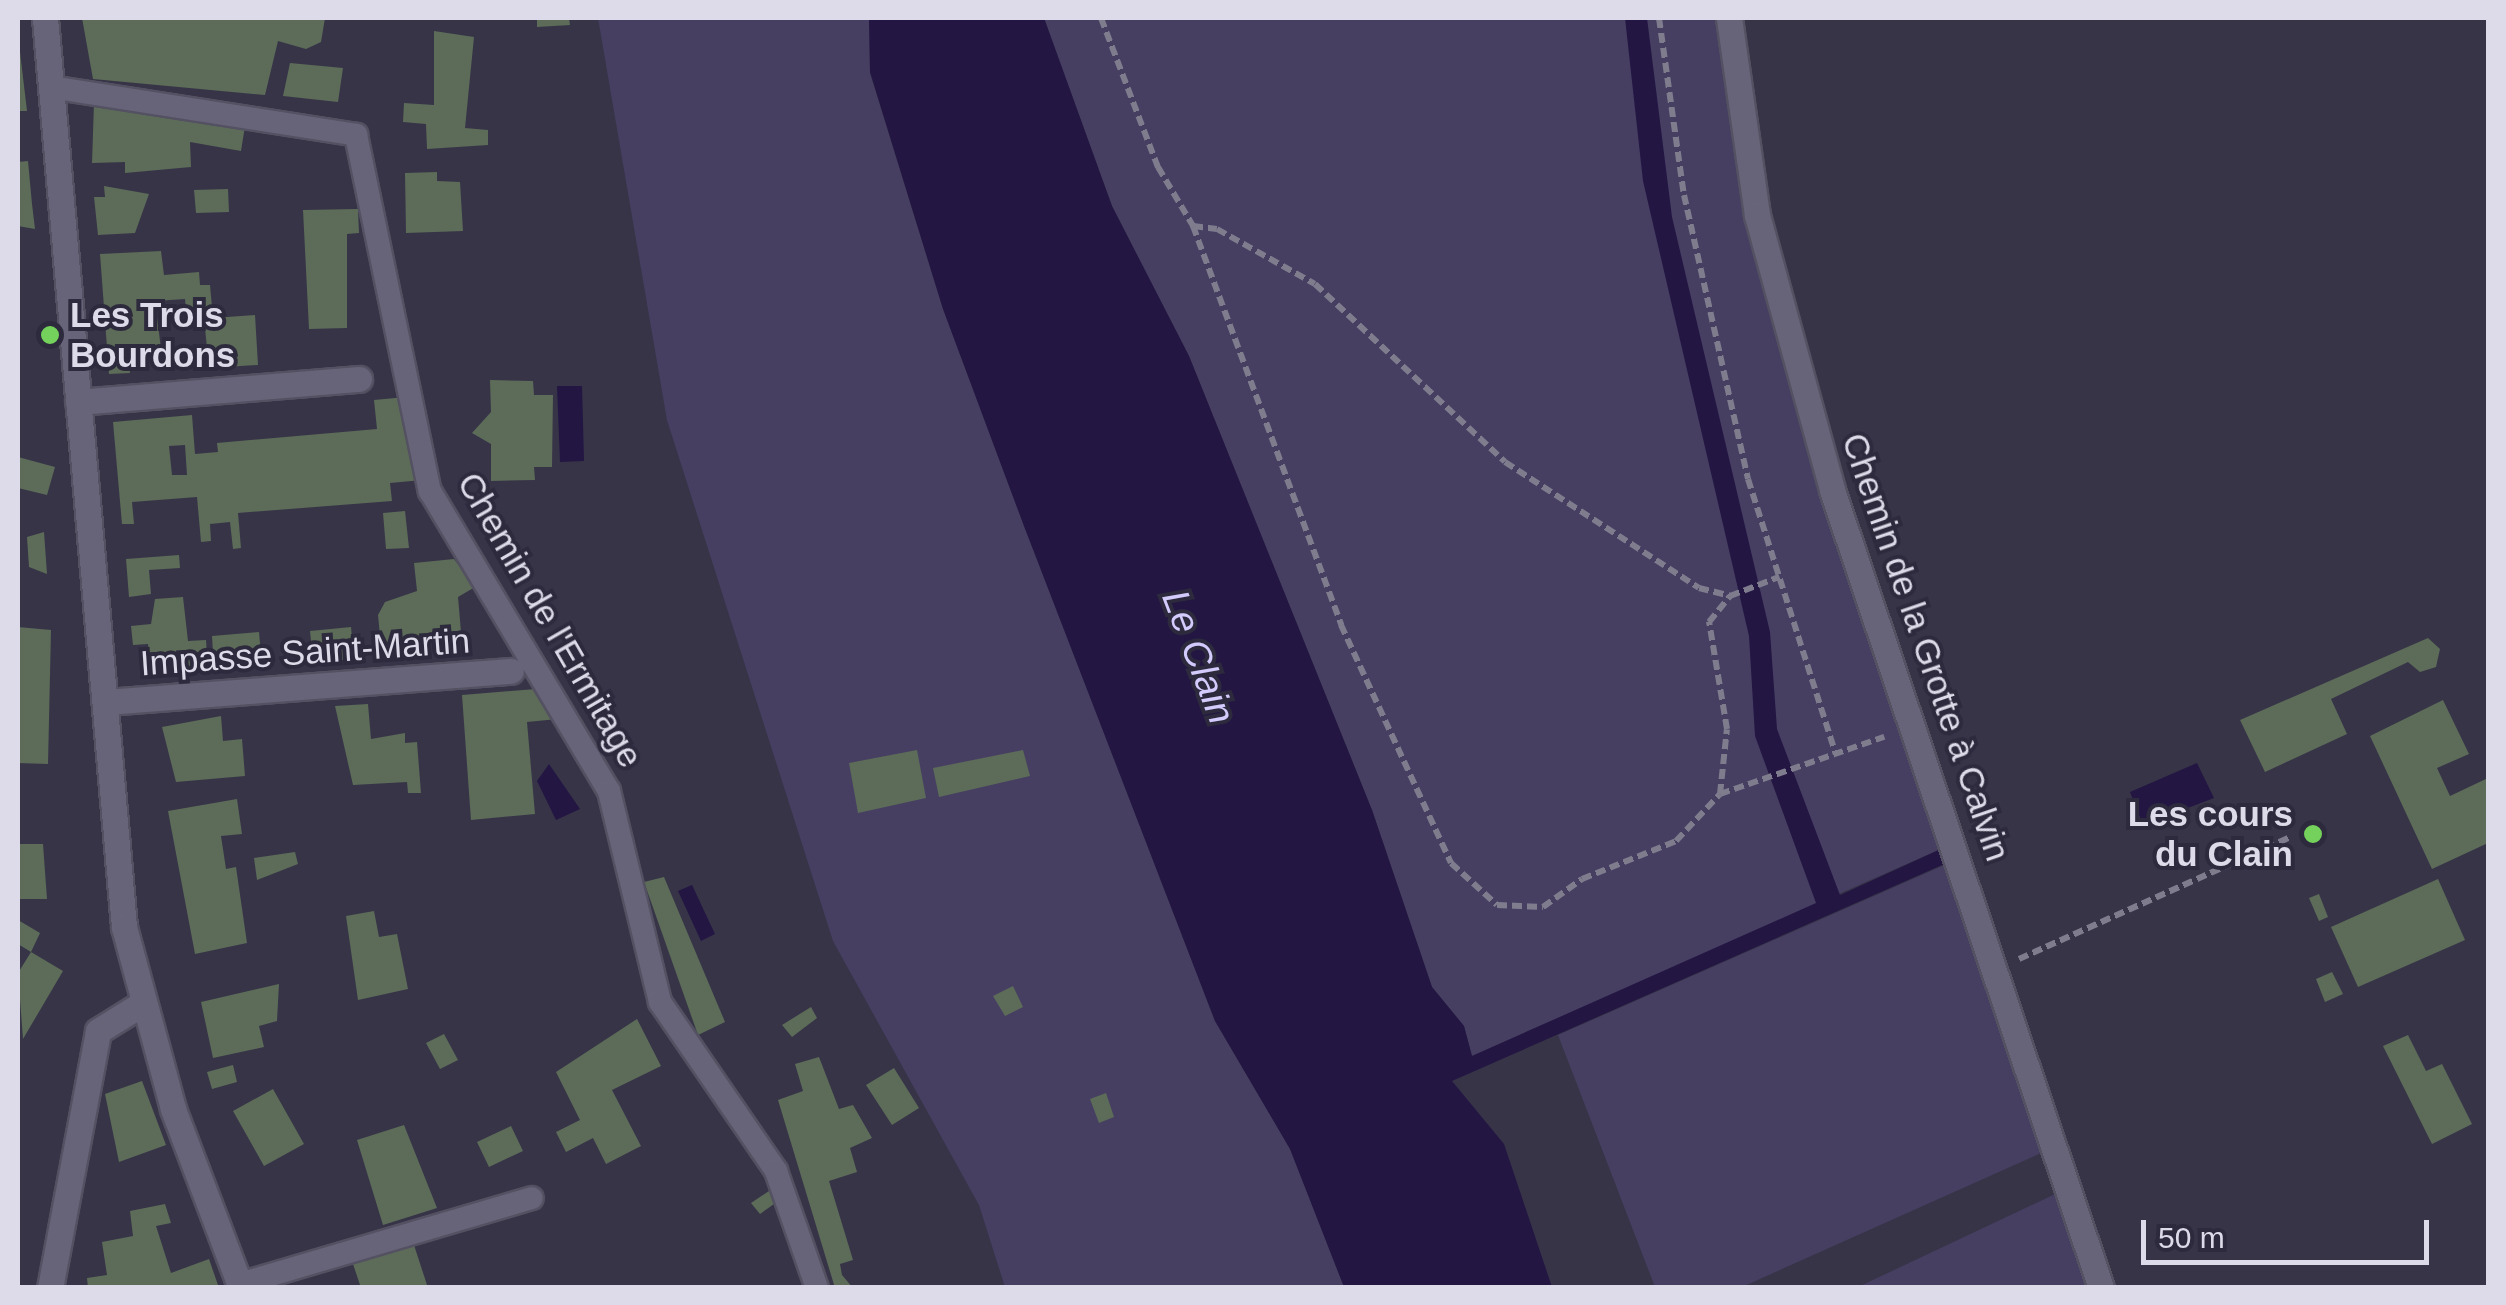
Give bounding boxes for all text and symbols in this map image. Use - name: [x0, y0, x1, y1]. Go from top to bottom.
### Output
- place label: Les Trois Bourdons: [70, 294, 235, 376]
- marker: Les Trois Bourdons: [39, 324, 61, 346]
- street label: Chemin de la Grotte à Calvin: [1833, 428, 2019, 866]
- street label: Chemin de l'Ermitage: [448, 465, 652, 775]
- water label: Le Clain: [1152, 584, 1244, 730]
- street label: Impasse Saint-Martin: [139, 620, 471, 684]
- place label: Les cours du Clain: [2128, 793, 2293, 875]
- marker: Les cours du Clain: [2302, 823, 2324, 845]
- scale bar: [2146, 1200, 2434, 1262]
- text: 50 m: [2158, 1221, 2225, 1254]

